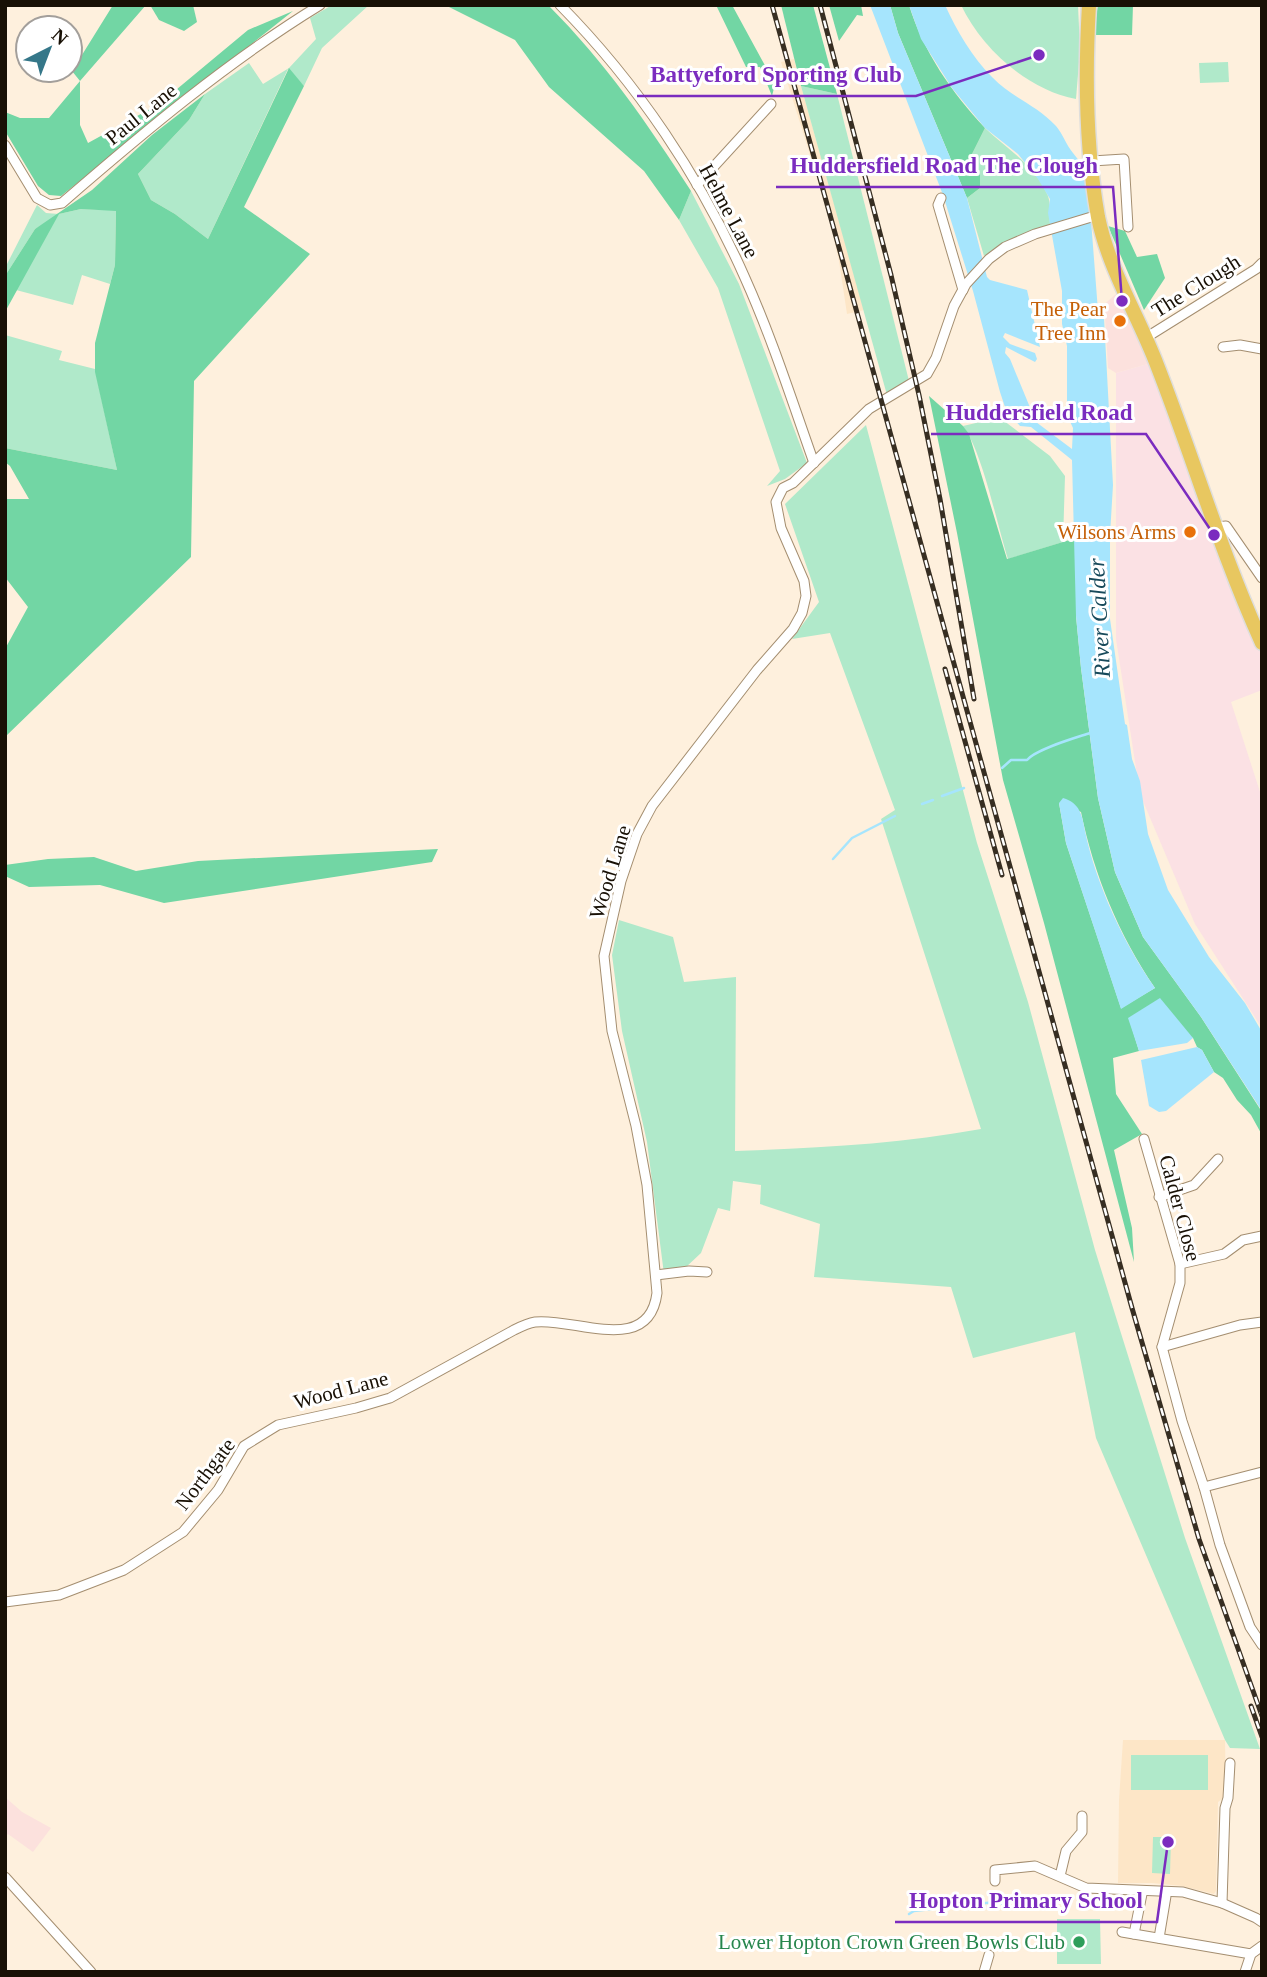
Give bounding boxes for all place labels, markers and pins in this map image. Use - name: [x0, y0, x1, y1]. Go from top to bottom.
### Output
- callout: Battyeford Sporting Club: [637, 52, 916, 96]
- callout: Huddersfield Road The Clough: [776, 143, 1113, 187]
- place label: The Pear Tree Inn: [1031, 297, 1106, 345]
- marker: The Pear Tree Inn: [1112, 313, 1128, 329]
- callout: Huddersfield Road: [931, 390, 1146, 434]
- place label: Wilsons Arms: [1057, 520, 1176, 544]
- marker: Wilsons Arms: [1182, 524, 1198, 540]
- callout: Hopton Primary School: [895, 1878, 1157, 1922]
- place label: Lower Hopton Crown Green Bowls Club: [718, 1930, 1065, 1954]
- marker: Lower Hopton Crown Green Bowls Club: [1071, 1934, 1087, 1950]

